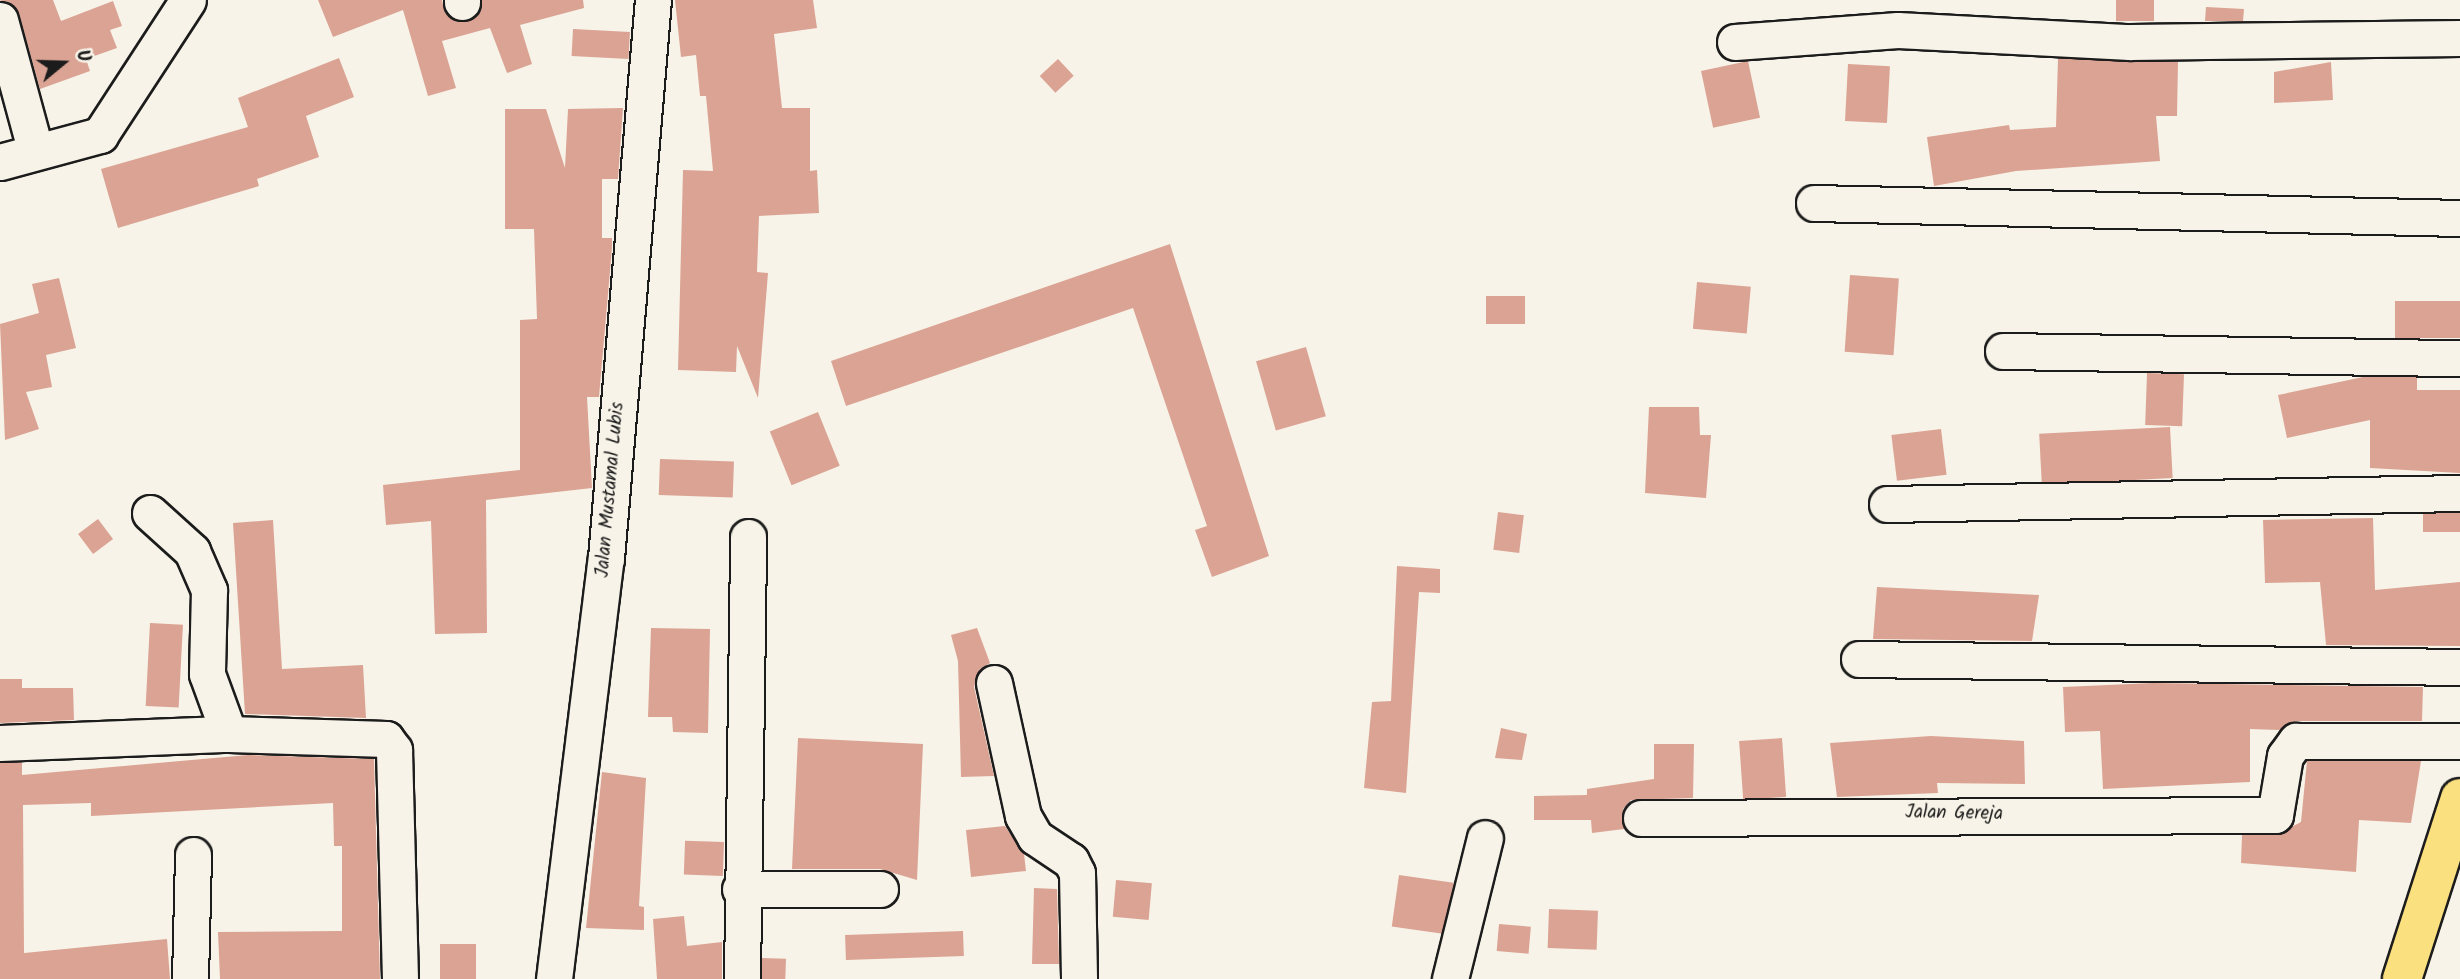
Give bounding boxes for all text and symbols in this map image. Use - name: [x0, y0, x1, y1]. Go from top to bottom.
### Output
- north arrow: [28, 28, 98, 98]
- text: U: [67, 46, 99, 66]
- street label: Jalan Mustamal Lubis: [592, 401, 630, 579]
- street label: Jalan Gereja: [1905, 802, 2003, 826]

